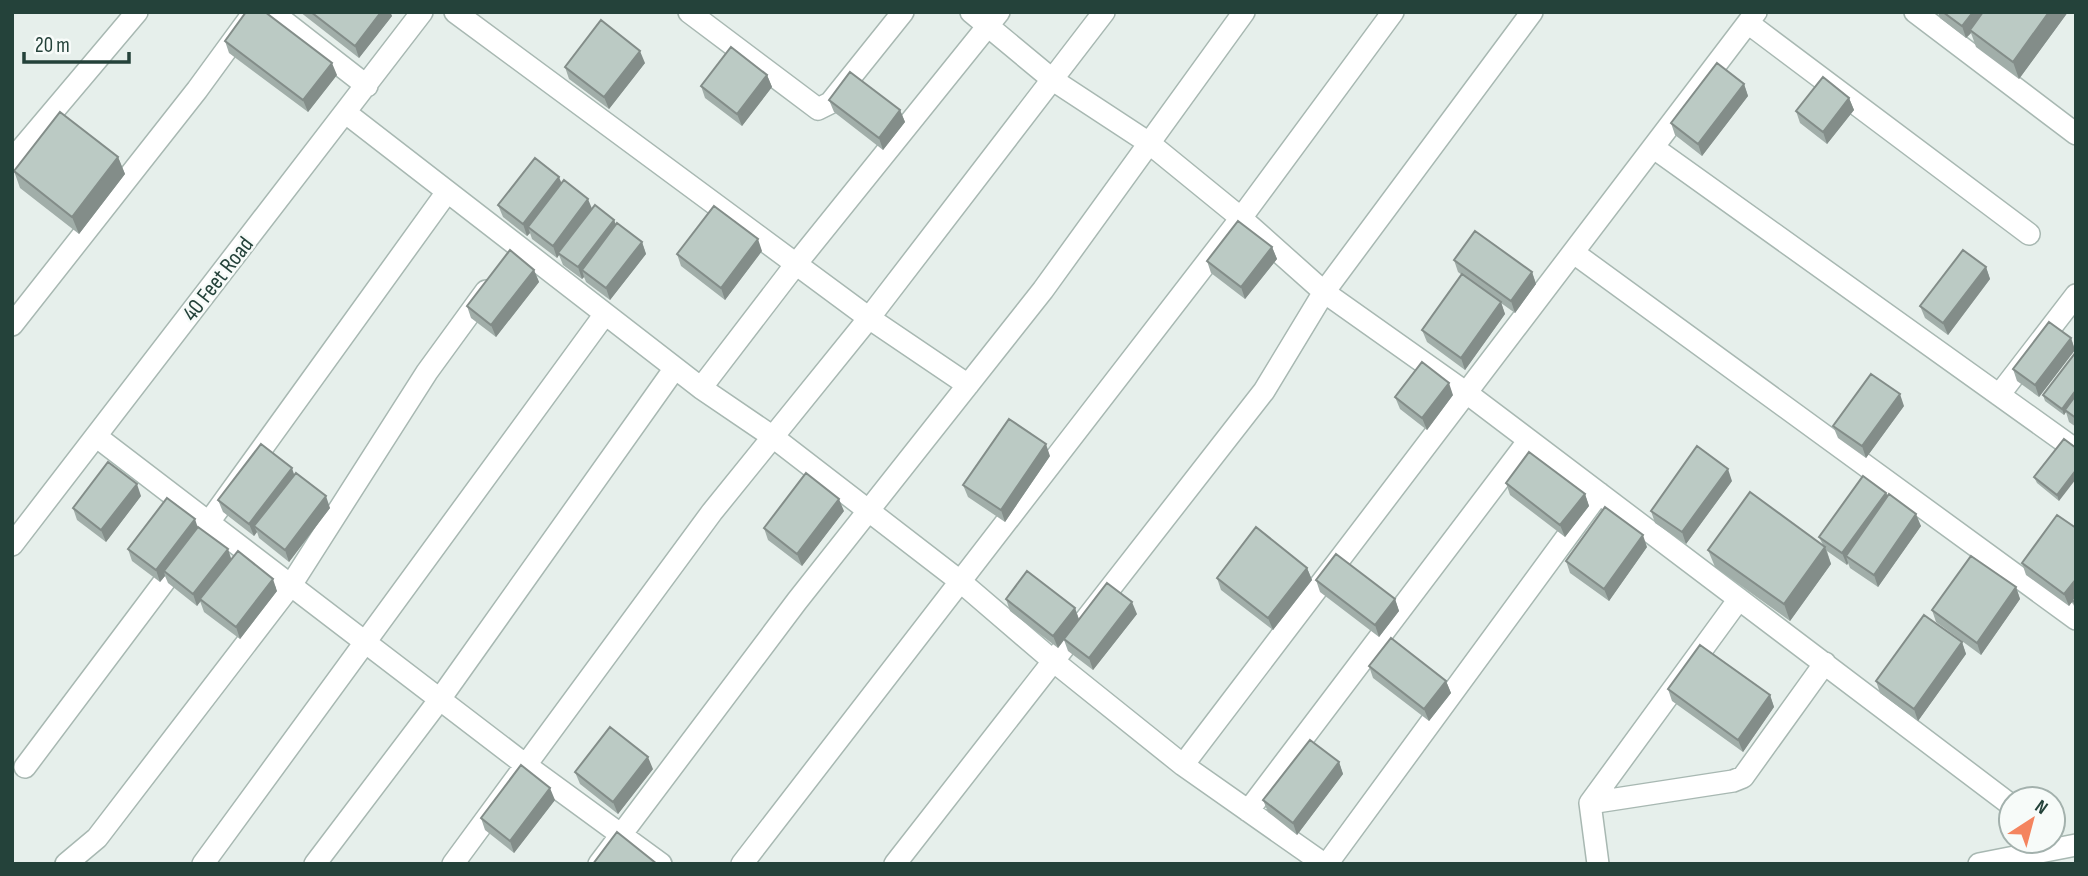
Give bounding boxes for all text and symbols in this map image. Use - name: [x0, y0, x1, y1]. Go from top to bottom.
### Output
- scale bar: [24, 21, 130, 65]
- text: 20 m: [35, 33, 70, 58]
- street label: 40 Feet Road: [176, 231, 260, 327]
- north arrow: [1997, 785, 2067, 855]
- text: N: [2030, 795, 2052, 820]

